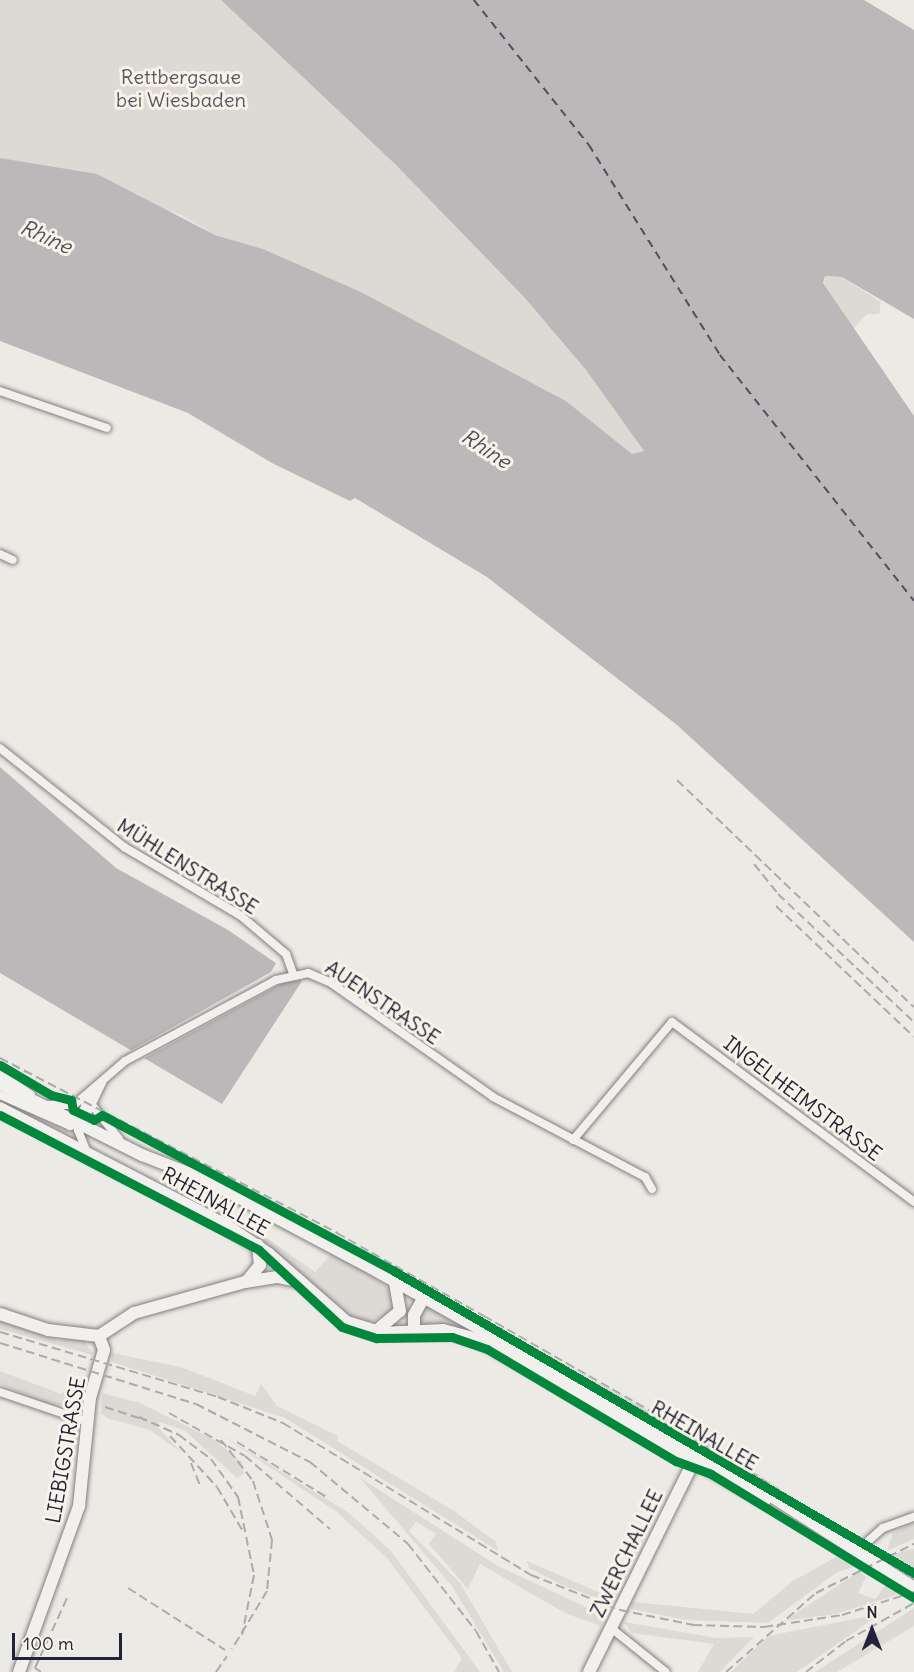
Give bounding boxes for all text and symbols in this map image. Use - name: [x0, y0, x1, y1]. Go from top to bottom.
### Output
- park label: Rettbergsaue bei Wiesbaden: [116, 64, 246, 111]
- water label: Rhine: [16, 215, 76, 259]
- water label: Rhine: [457, 424, 515, 474]
- street label: MÜHLENSTRASSE: [113, 813, 263, 919]
- street label: AUENSTRASSE: [321, 955, 445, 1049]
- street label: INGELHEIMSTRASSE: [719, 1031, 887, 1165]
- street label: RHEINALLEE: [158, 1162, 274, 1240]
- street label: LIEBIGSTRASSE: [40, 1375, 90, 1525]
- street label: RHEINALLEE: [647, 1395, 763, 1475]
- street label: ZWERCHALLEE: [585, 1485, 667, 1621]
- north arrow: [842, 1600, 902, 1660]
- text: N: [866, 1602, 878, 1622]
- scale bar: [15, 1621, 124, 1659]
- text: 100 m: [23, 1632, 74, 1655]

